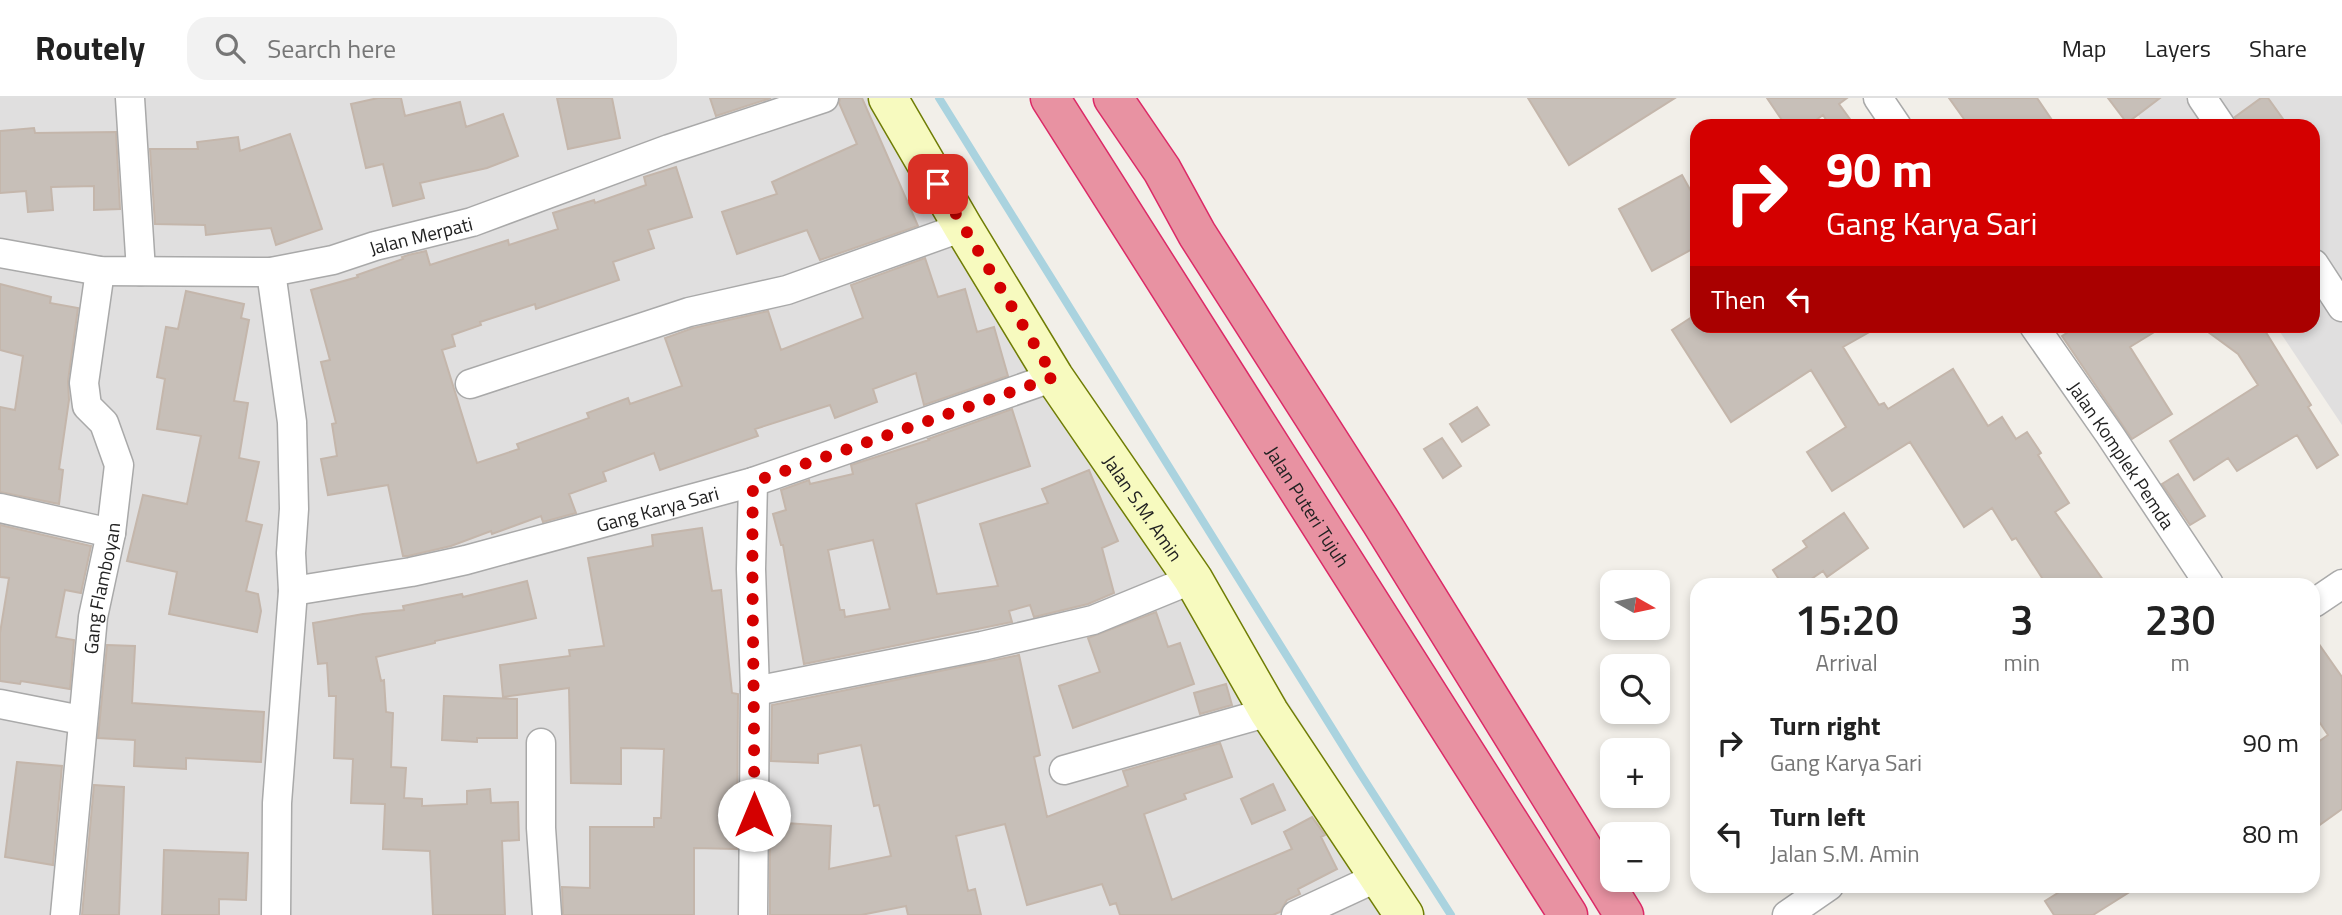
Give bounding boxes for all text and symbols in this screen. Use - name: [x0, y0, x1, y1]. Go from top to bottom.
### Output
- search box: [187, 17, 677, 80]
- text: Routely: [35, 23, 145, 73]
- icon: search: [211, 29, 249, 67]
- text: Search here: [267, 29, 396, 68]
- text: Map: [2062, 30, 2107, 66]
- text: Layers: [2145, 30, 2211, 66]
- text: Share: [2249, 30, 2307, 66]
- text: 90 m: [1826, 131, 1933, 206]
- icon: right: [1711, 147, 1802, 238]
- pin: [908, 154, 968, 214]
- icon: arrive: [919, 165, 957, 203]
- text: Gang Karya Sari: [1826, 199, 2037, 247]
- street label: Jalan Merpati: [365, 208, 475, 262]
- text: Then: [1711, 280, 1766, 319]
- icon: left: [1780, 280, 1818, 318]
- street label: Jalan Komplek Pemda: [2062, 375, 2183, 535]
- street label: Jalan Puteri Tujuh: [1259, 440, 1358, 572]
- street label: Jalan S.M. Amin: [1097, 448, 1191, 567]
- street label: Gang Karya Sari: [593, 478, 722, 538]
- street label: Gang Flamboyan: [75, 521, 127, 655]
- north arrow: [1600, 570, 1670, 640]
- map controls: [1600, 570, 1670, 892]
- text: 15:20: [1795, 587, 1899, 651]
- text: 3: [2010, 587, 2034, 651]
- text: 230: [2145, 587, 2215, 651]
- text: Arrival: [1816, 645, 1878, 680]
- text: min: [2003, 645, 2040, 680]
- text: m: [2170, 645, 2190, 680]
- button: search: [1600, 654, 1670, 724]
- text: Turn right: [1770, 706, 1881, 745]
- text: 90 m: [2242, 723, 2299, 762]
- icon: right: [1711, 724, 1749, 762]
- button: +: [1600, 738, 1670, 808]
- text: Gang Karya Sari: [1770, 745, 1922, 780]
- position arrow: [717, 778, 791, 852]
- text: Turn left: [1770, 797, 1865, 836]
- text: 80 m: [2242, 814, 2299, 853]
- icon: left: [1711, 815, 1749, 853]
- button: −: [1600, 822, 1670, 892]
- text: Jalan S.M. Amin: [1770, 836, 1920, 871]

